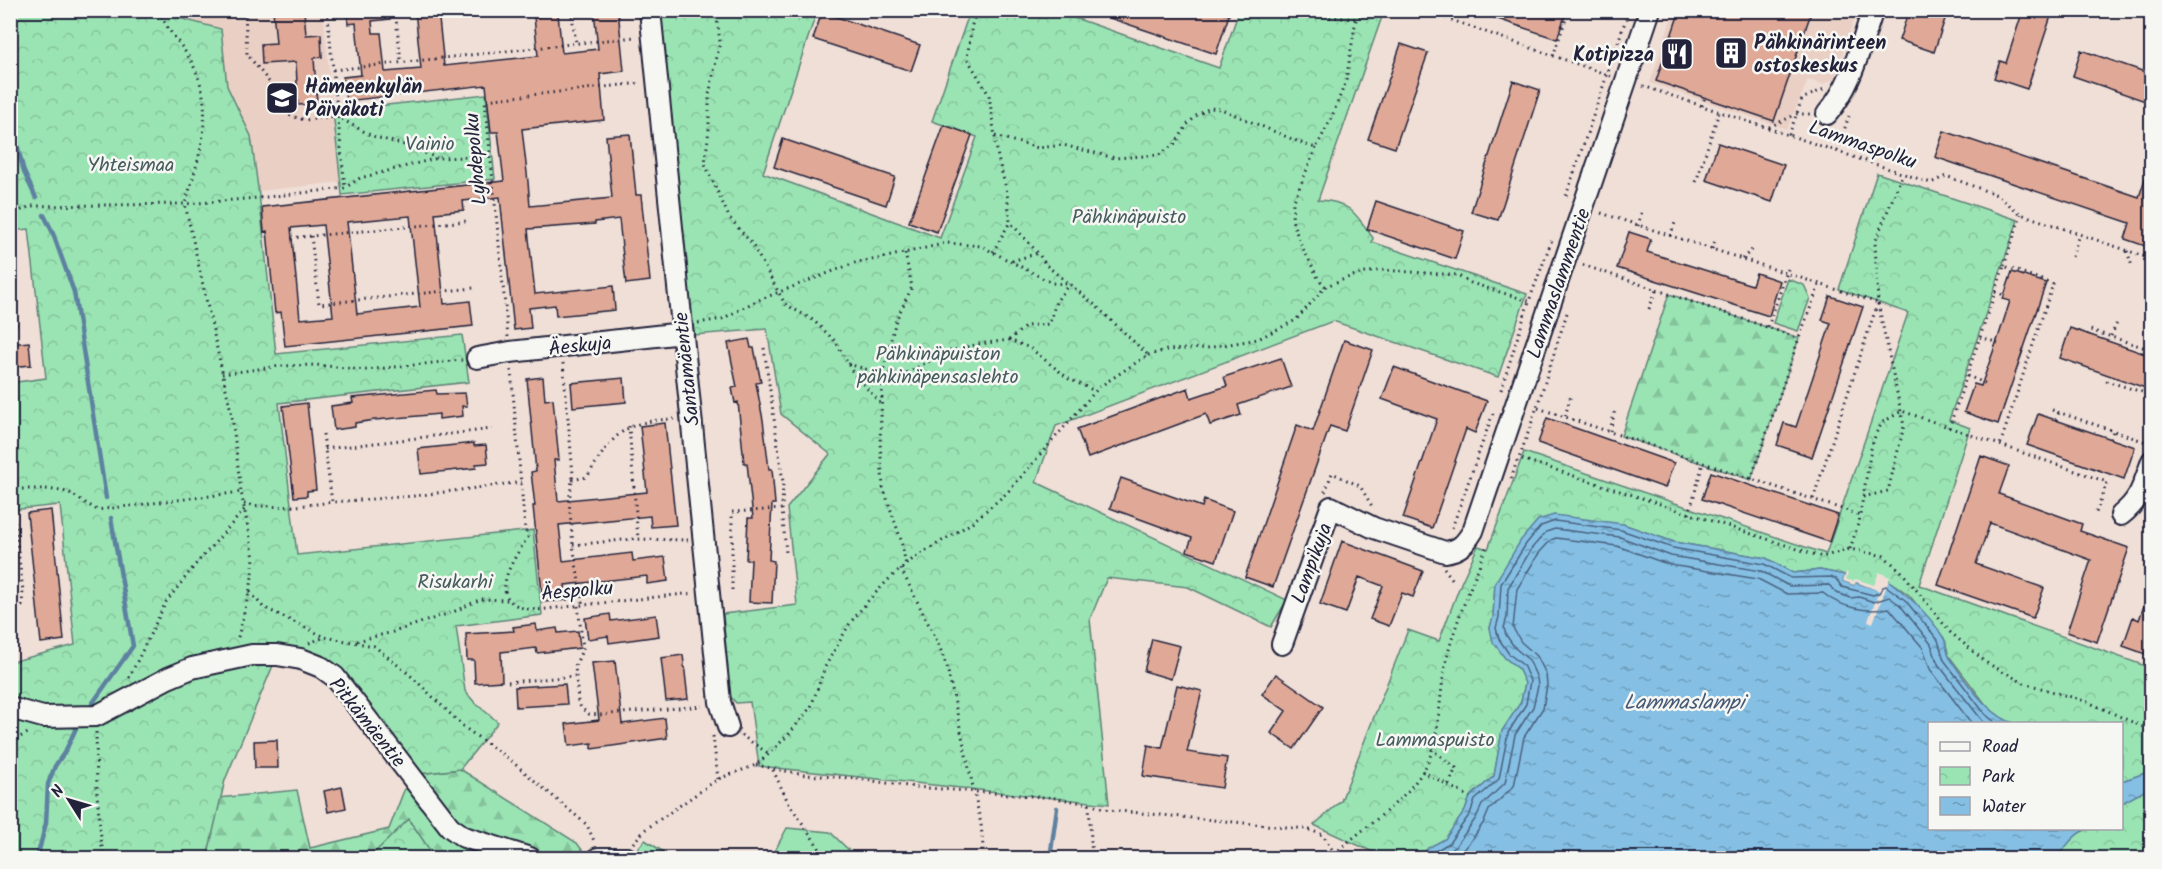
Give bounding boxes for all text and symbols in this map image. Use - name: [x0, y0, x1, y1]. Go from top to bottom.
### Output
- place label: Pähkinärinteen ostoskeskus: [1754, 28, 1886, 83]
- building icon: Pähkinärinteen ostoskeskus: [1713, 35, 1749, 71]
- restaurant icon: Kotipizza: [1659, 36, 1695, 72]
- place label: Kotipizza: [1573, 40, 1654, 72]
- place label: Hämeenkylän Päiväkoti: [305, 72, 422, 127]
- school or university icon: Hämeenkylän Päiväkoti: [264, 80, 300, 116]
- street label: Lyhdepolku: [457, 111, 497, 206]
- street label: Lammaspolku: [1804, 112, 1921, 179]
- park label: Vainio: [405, 129, 455, 161]
- park label: Yhteismaa: [88, 150, 174, 182]
- park label: Pähkinäpuisto: [1072, 202, 1186, 234]
- street label: Lammaslammentie: [1519, 204, 1601, 363]
- street label: Santamäentie: [666, 310, 710, 427]
- street label: Äeskuja: [547, 328, 613, 366]
- park label: Pähkinäpuiston pähkinäpensaslehto: [856, 339, 1019, 394]
- street label: Lampikuja: [1283, 519, 1342, 609]
- park label: Risukarhi: [417, 567, 494, 599]
- street label: Äespolku: [540, 573, 615, 611]
- street label: Pitkämäentie: [320, 671, 413, 776]
- water label: Lammaslampi: [1624, 687, 1748, 720]
- legend: [1928, 722, 2123, 830]
- park label: Lammaspuisto: [1375, 725, 1495, 757]
- text: Road: [1982, 733, 2019, 762]
- text: Park: [1982, 763, 2015, 792]
- north arrow: [39, 770, 99, 830]
- text: N: [45, 780, 71, 803]
- text: Water: [1982, 793, 2027, 822]

